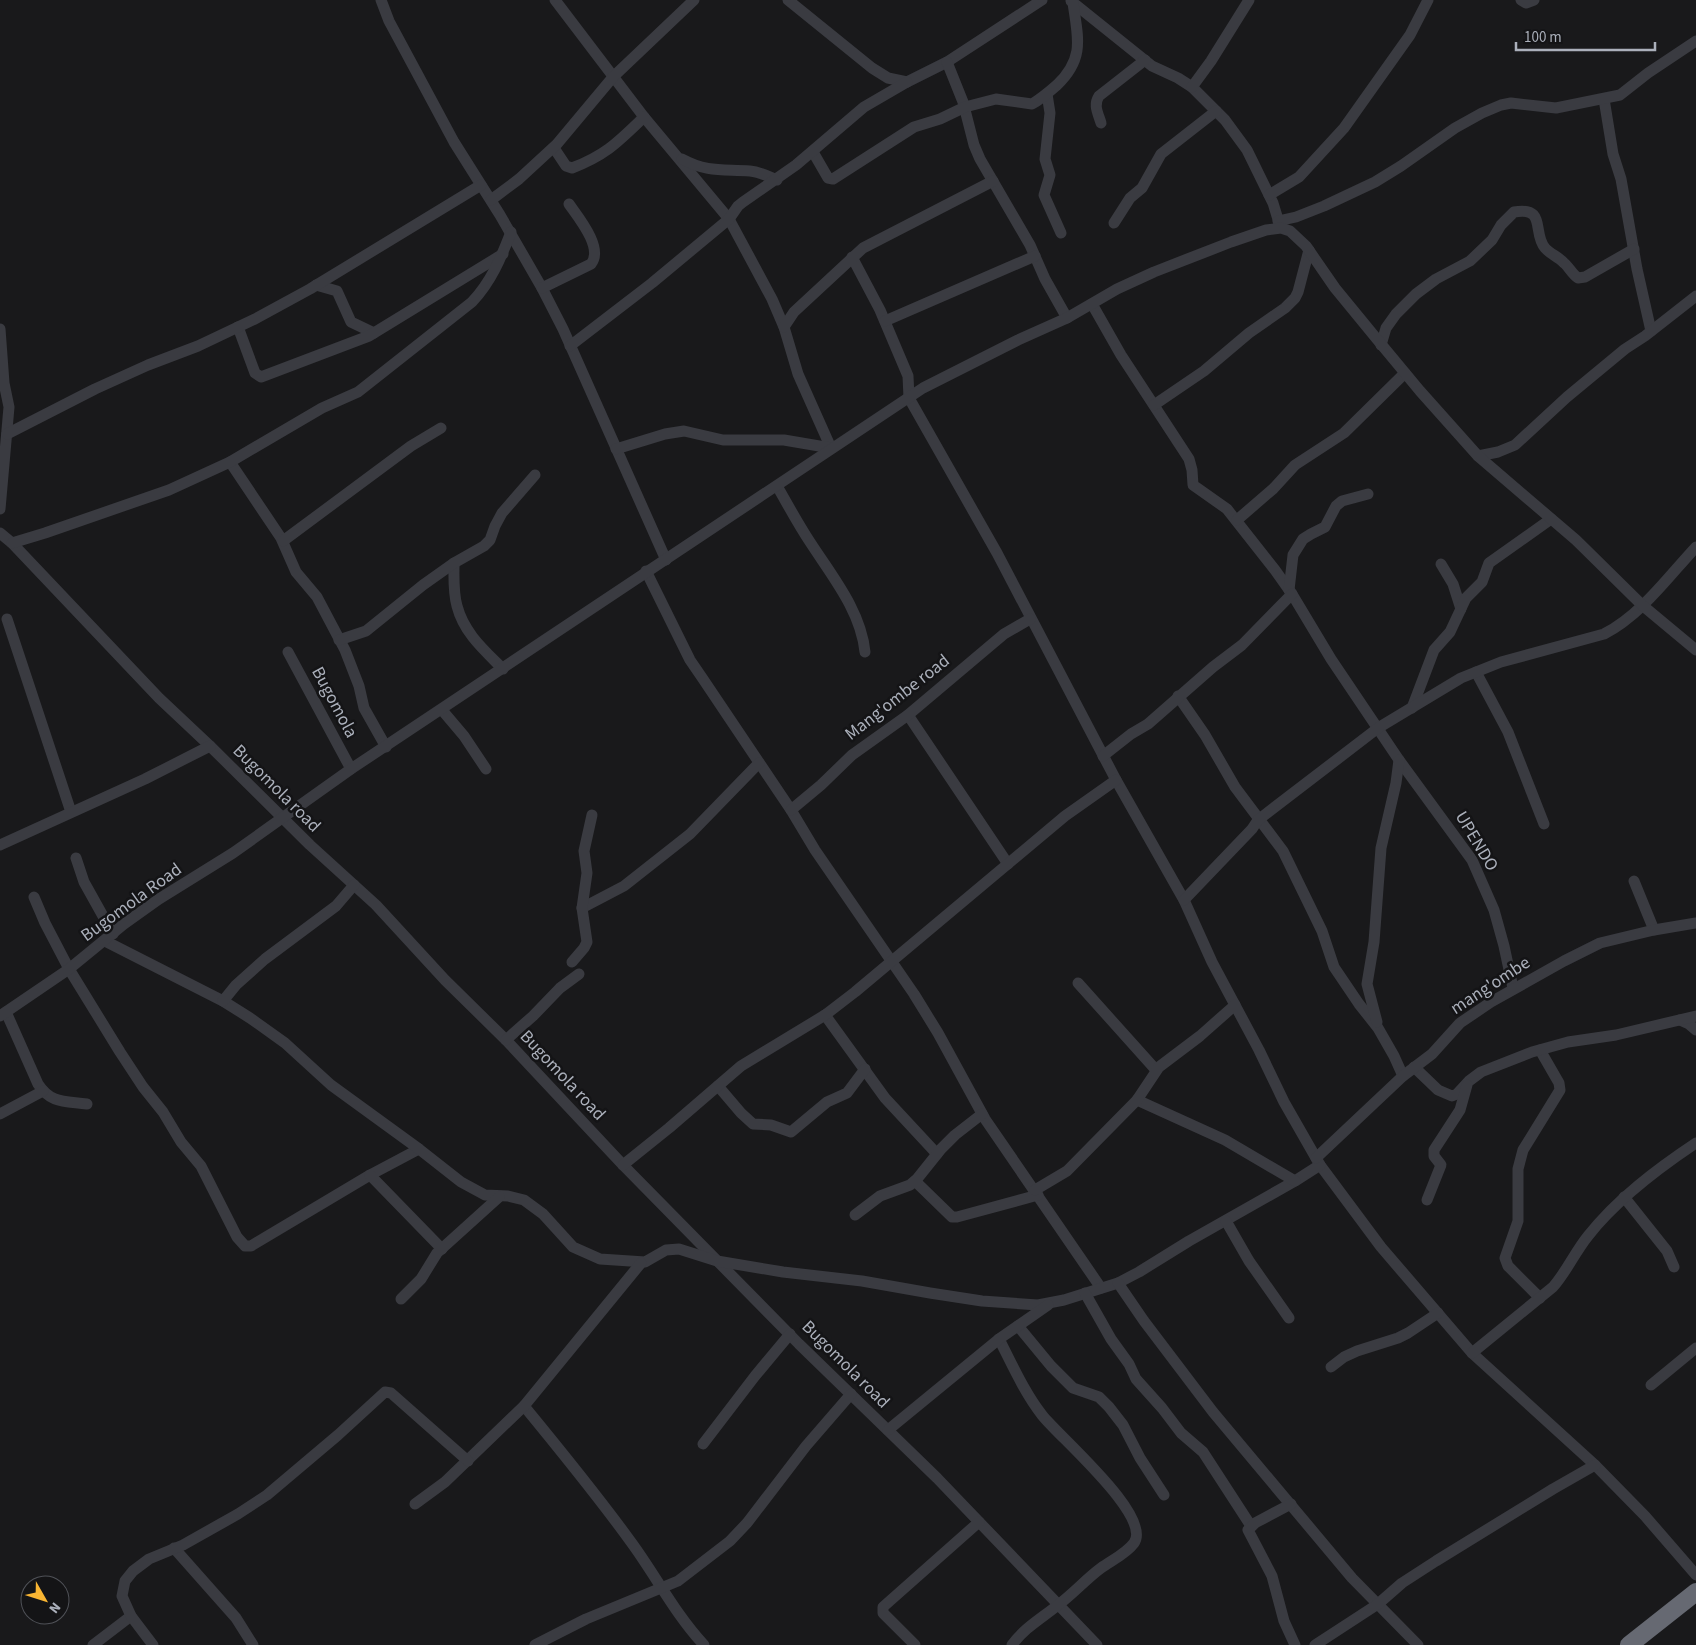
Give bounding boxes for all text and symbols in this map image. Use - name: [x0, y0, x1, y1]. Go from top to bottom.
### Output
- scale bar: [1516, 20, 1655, 52]
- text: 100 m: [1524, 27, 1562, 48]
- street label: Mang'ombe road: [840, 648, 955, 746]
- street label: Bugomola: [305, 662, 364, 742]
- street label: Bugomola road: [227, 739, 326, 838]
- street label: UPENDO: [1449, 807, 1504, 876]
- street label: Bugomola Road: [76, 857, 187, 948]
- street label: mang'ombe: [1446, 950, 1535, 1021]
- street label: Bugomola road: [514, 1025, 611, 1126]
- street label: Bugomola road: [796, 1315, 895, 1414]
- north arrow: [20, 1575, 70, 1625]
- text: N: [44, 1598, 65, 1617]

